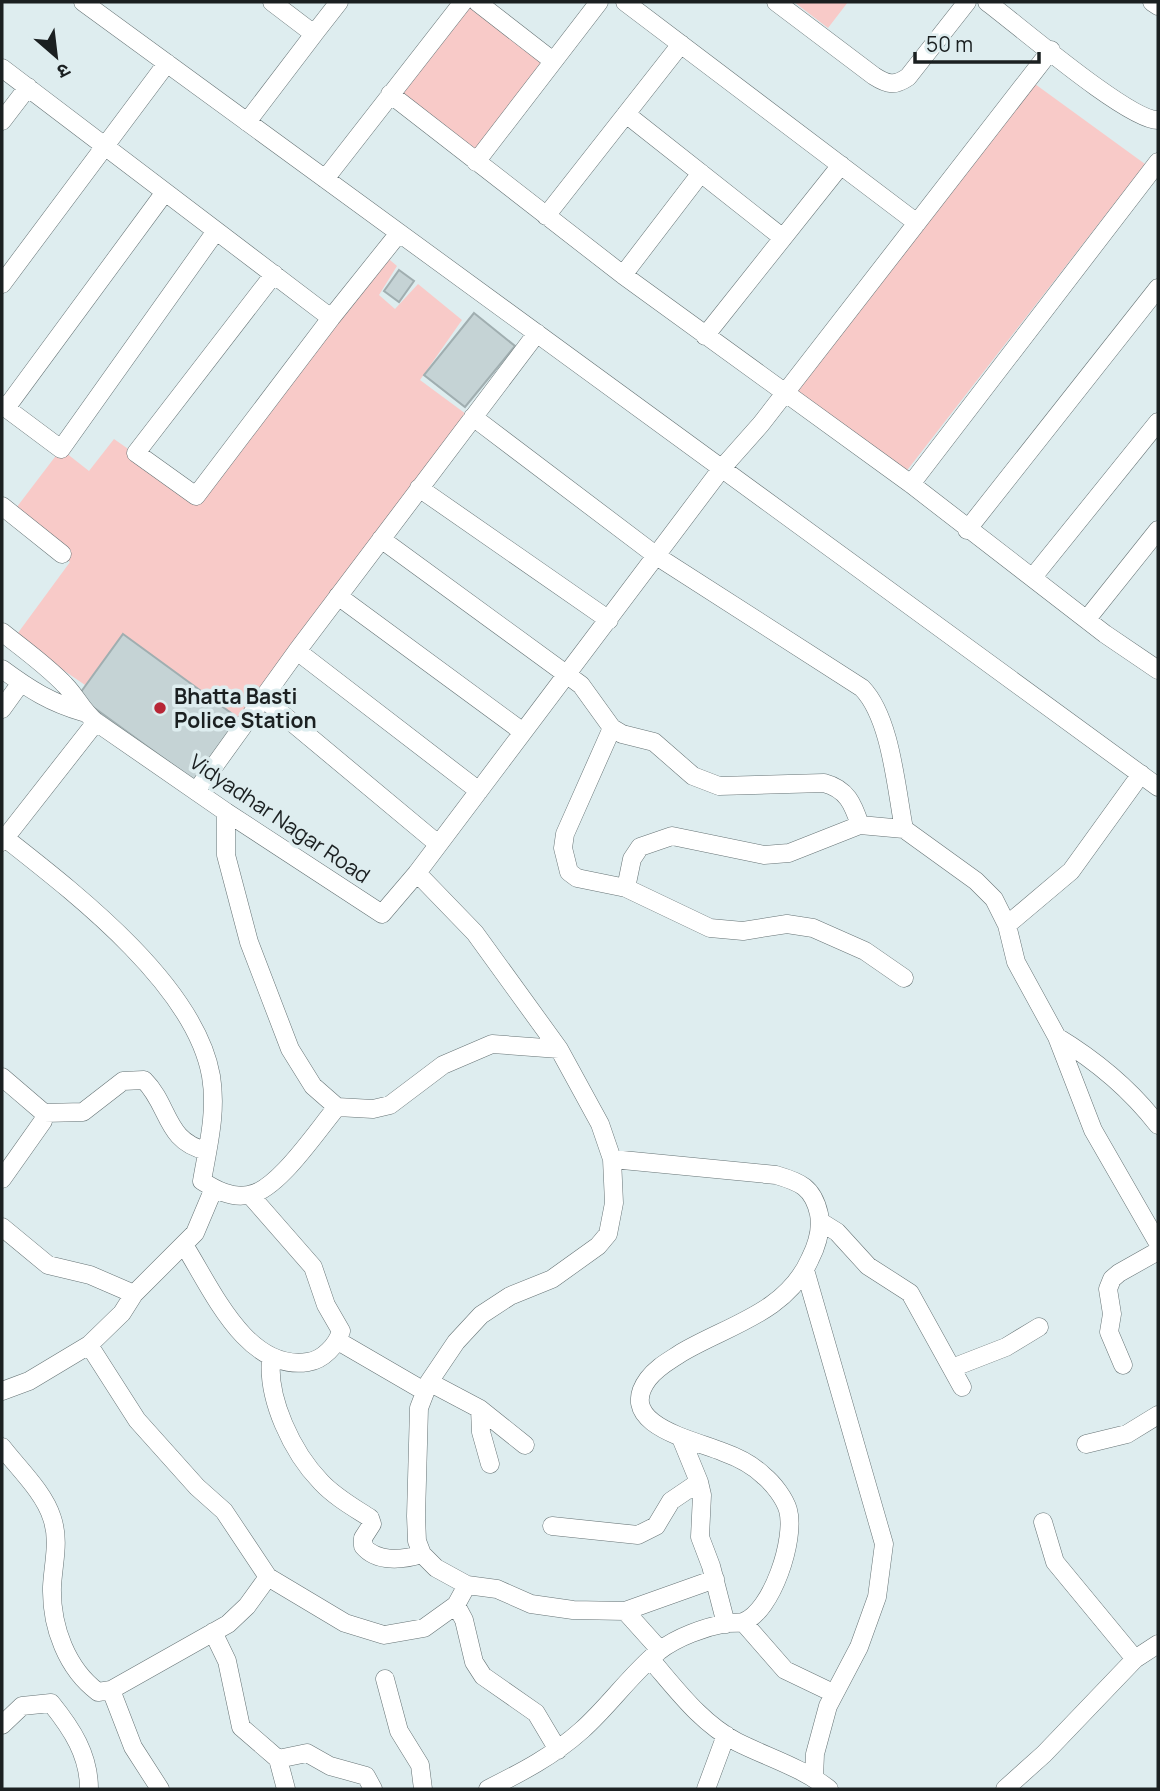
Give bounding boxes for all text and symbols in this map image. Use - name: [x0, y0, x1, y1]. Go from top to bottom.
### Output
- north arrow: [21, 21, 91, 91]
- scale bar: [915, 21, 1039, 65]
- text: 50 m: [926, 30, 973, 58]
- text: उ: [52, 57, 75, 86]
- place label: Bhatta Basti Police Station: [174, 682, 317, 734]
- marker: Bhatta Basti Police Station: [152, 700, 168, 716]
- street label: Vidyadhar Nagar Road: [184, 747, 376, 889]

